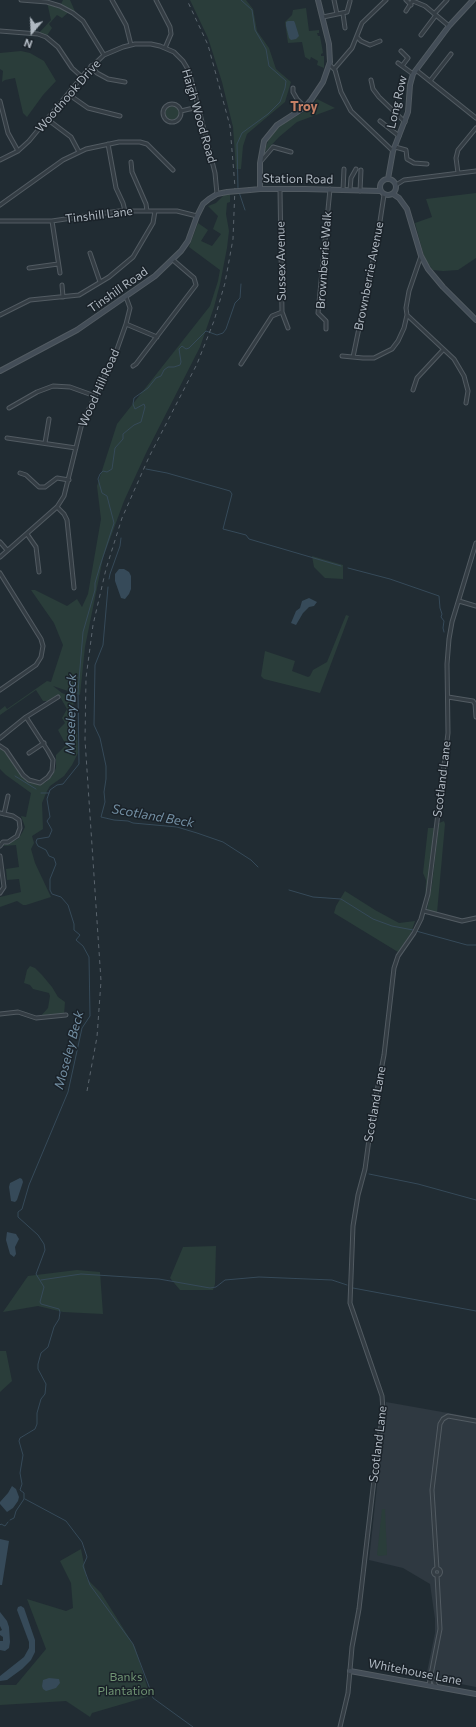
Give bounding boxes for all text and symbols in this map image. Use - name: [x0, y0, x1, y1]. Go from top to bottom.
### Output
- north arrow: [12, 12, 52, 52]
- text: N: [22, 36, 34, 51]
- street label: Woodnook Drive: [32, 57, 104, 135]
- street label: Haigh Wood Road: [179, 67, 219, 165]
- street label: Long Row: [384, 74, 410, 130]
- district label: Troy: [290, 99, 318, 115]
- street label: Station Road: [263, 171, 333, 187]
- street label: Tinshill Lane: [64, 204, 134, 226]
- street label: Brownberrie Walk: [313, 211, 335, 309]
- street label: Brownberrie Avenue: [351, 220, 387, 332]
- street label: Sussex Avenue: [273, 221, 289, 301]
- street label: Tinshill Road: [85, 264, 151, 316]
- street label: Wood Hill Road: [75, 347, 123, 429]
- water label: Moseley Beck: [62, 673, 80, 755]
- street label: Scotland Lane: [430, 740, 454, 818]
- water label: Scotland Beck: [111, 801, 195, 831]
- water label: Moseley Beck: [51, 1009, 87, 1091]
- street label: Scotland Lane: [361, 1065, 389, 1143]
- street label: Scotland Lane: [366, 1405, 390, 1483]
- street label: Whitehouse Lane: [367, 1656, 463, 1688]
- park label: Banks Plantation: [98, 1670, 154, 1698]

